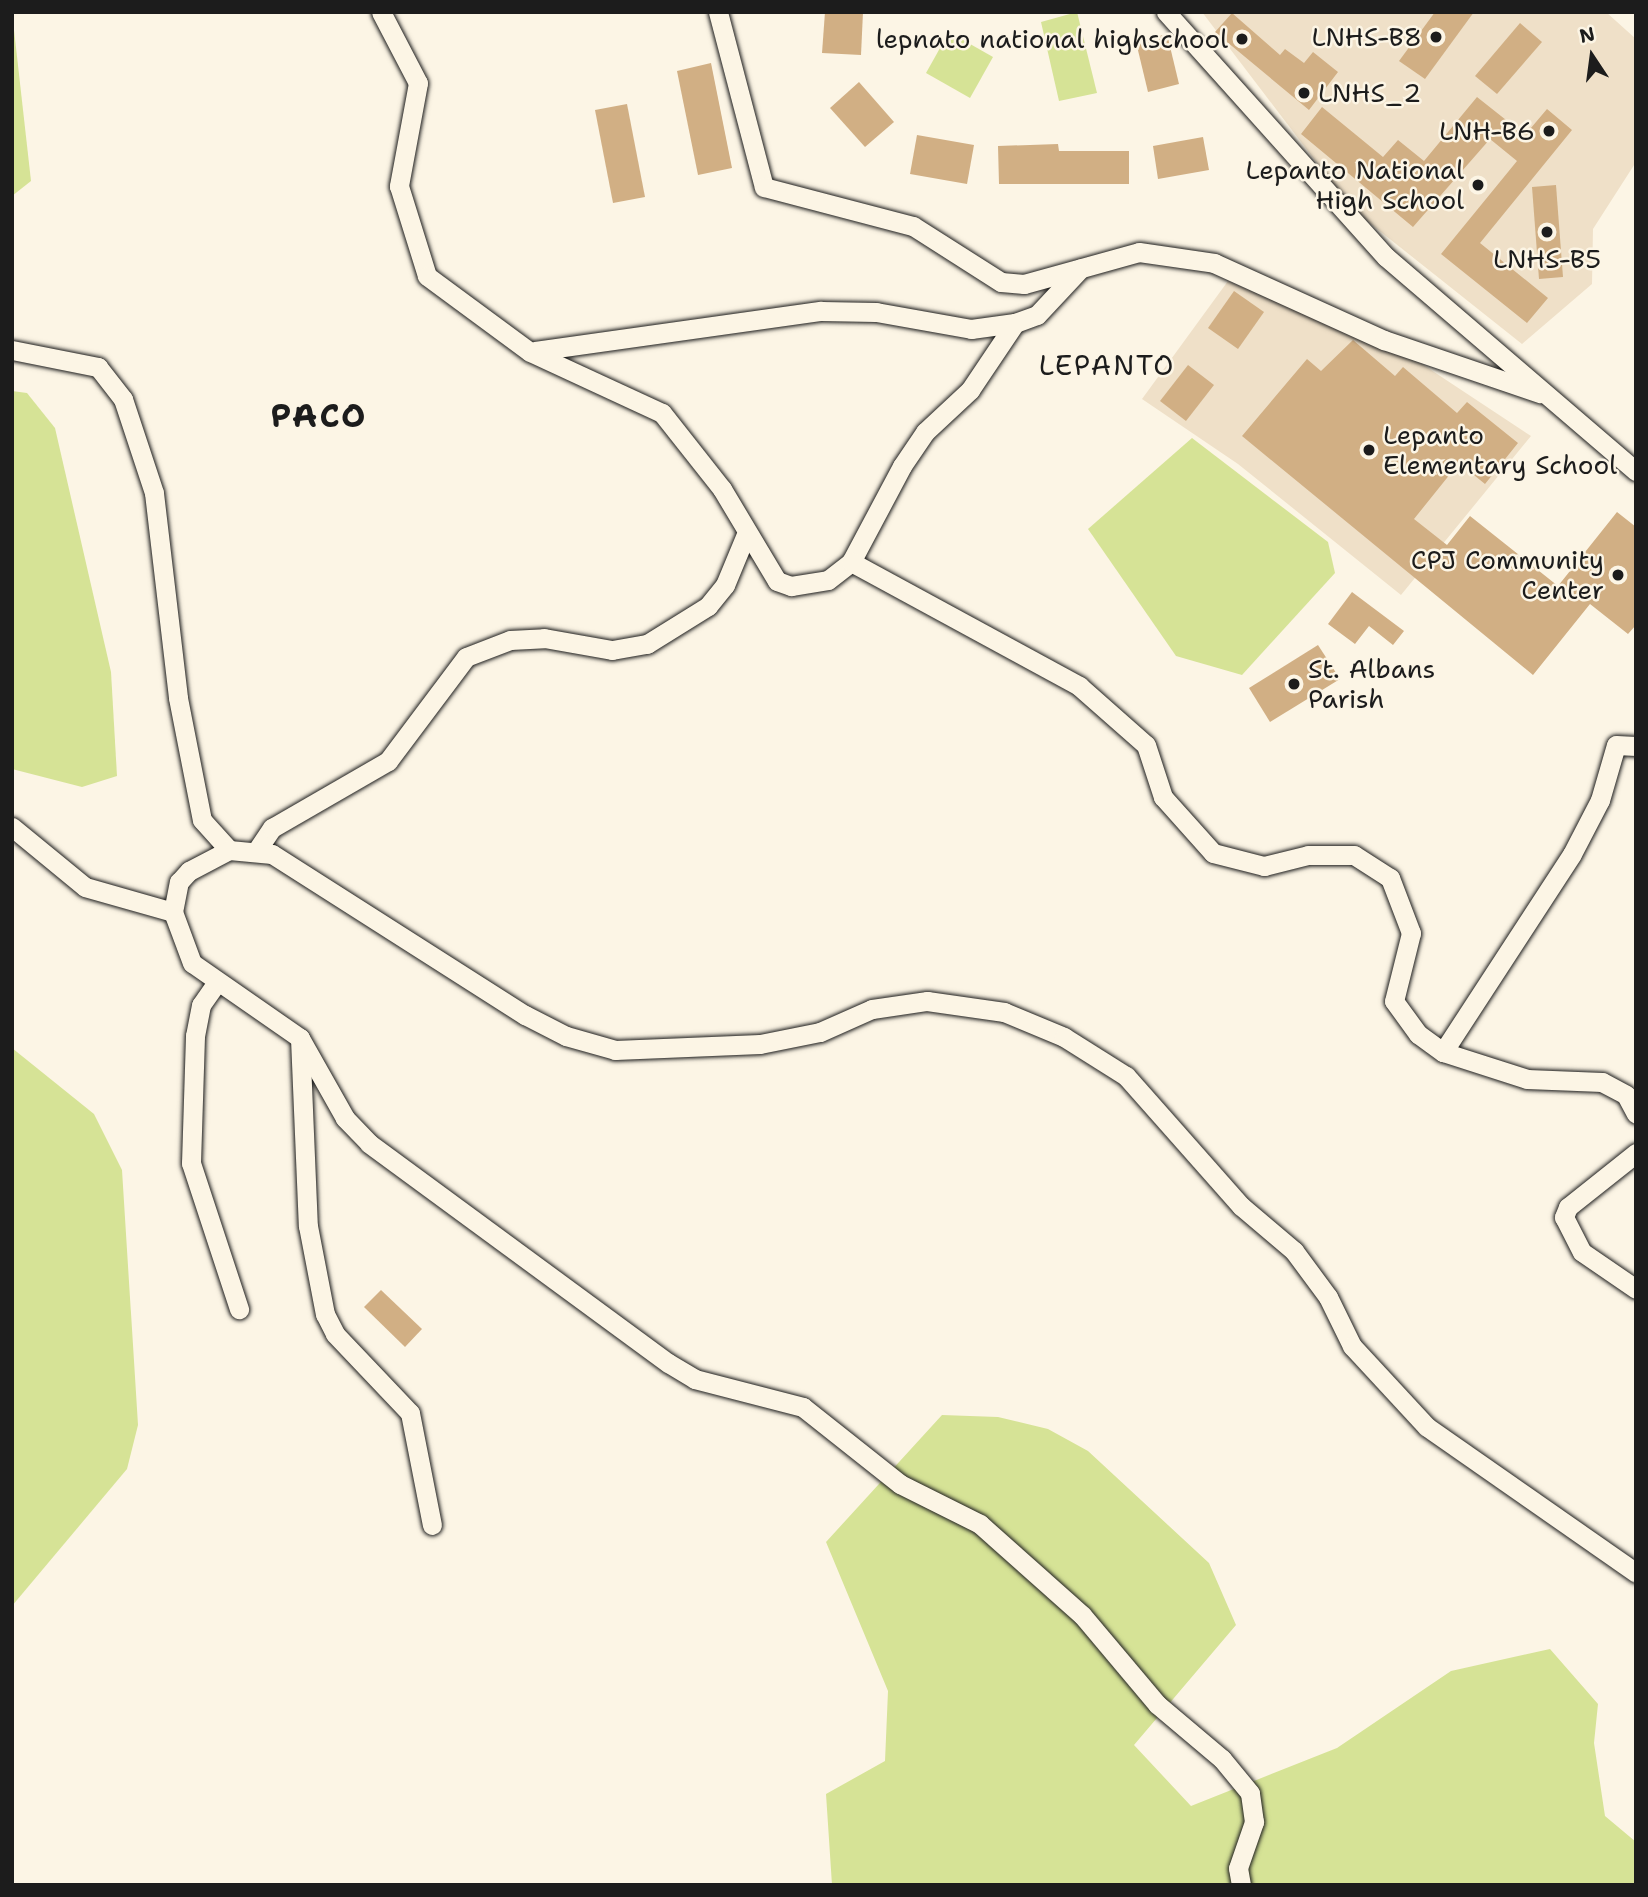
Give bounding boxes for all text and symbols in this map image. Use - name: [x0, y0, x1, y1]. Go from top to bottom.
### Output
- place label: LNHS-B8: [1311, 21, 1422, 53]
- north arrow: [1557, 21, 1627, 91]
- text: N: [1577, 21, 1597, 49]
- place label: lepnato national highschool: [876, 23, 1228, 55]
- marker: LNHS-B8: [1428, 29, 1444, 45]
- marker: lepnato national highschool: [1234, 31, 1250, 47]
- place label: LNHS_2: [1318, 77, 1421, 109]
- marker: LNHS_2: [1296, 85, 1312, 101]
- place label: LNH-B6: [1439, 115, 1535, 147]
- marker: LNH-B6: [1541, 123, 1557, 139]
- place label: Lepanto National High School: [1246, 154, 1464, 216]
- marker: Lepanto National High School: [1470, 177, 1486, 193]
- marker: LNHS-B5: [1539, 224, 1555, 240]
- place label: LNHS-B5: [1493, 243, 1601, 275]
- district label: LEPANTO: [1040, 348, 1174, 382]
- district label: PACO: [271, 396, 367, 436]
- place label: Lepanto Elementary School: [1383, 419, 1617, 480]
- marker: Lepanto Elementary School: [1361, 442, 1377, 458]
- place label: CPJ Community Center: [1411, 544, 1604, 606]
- marker: CPJ Community Center: [1610, 567, 1626, 583]
- place label: St. Albans Parish: [1308, 653, 1435, 714]
- marker: St. Albans Parish: [1286, 676, 1302, 692]

